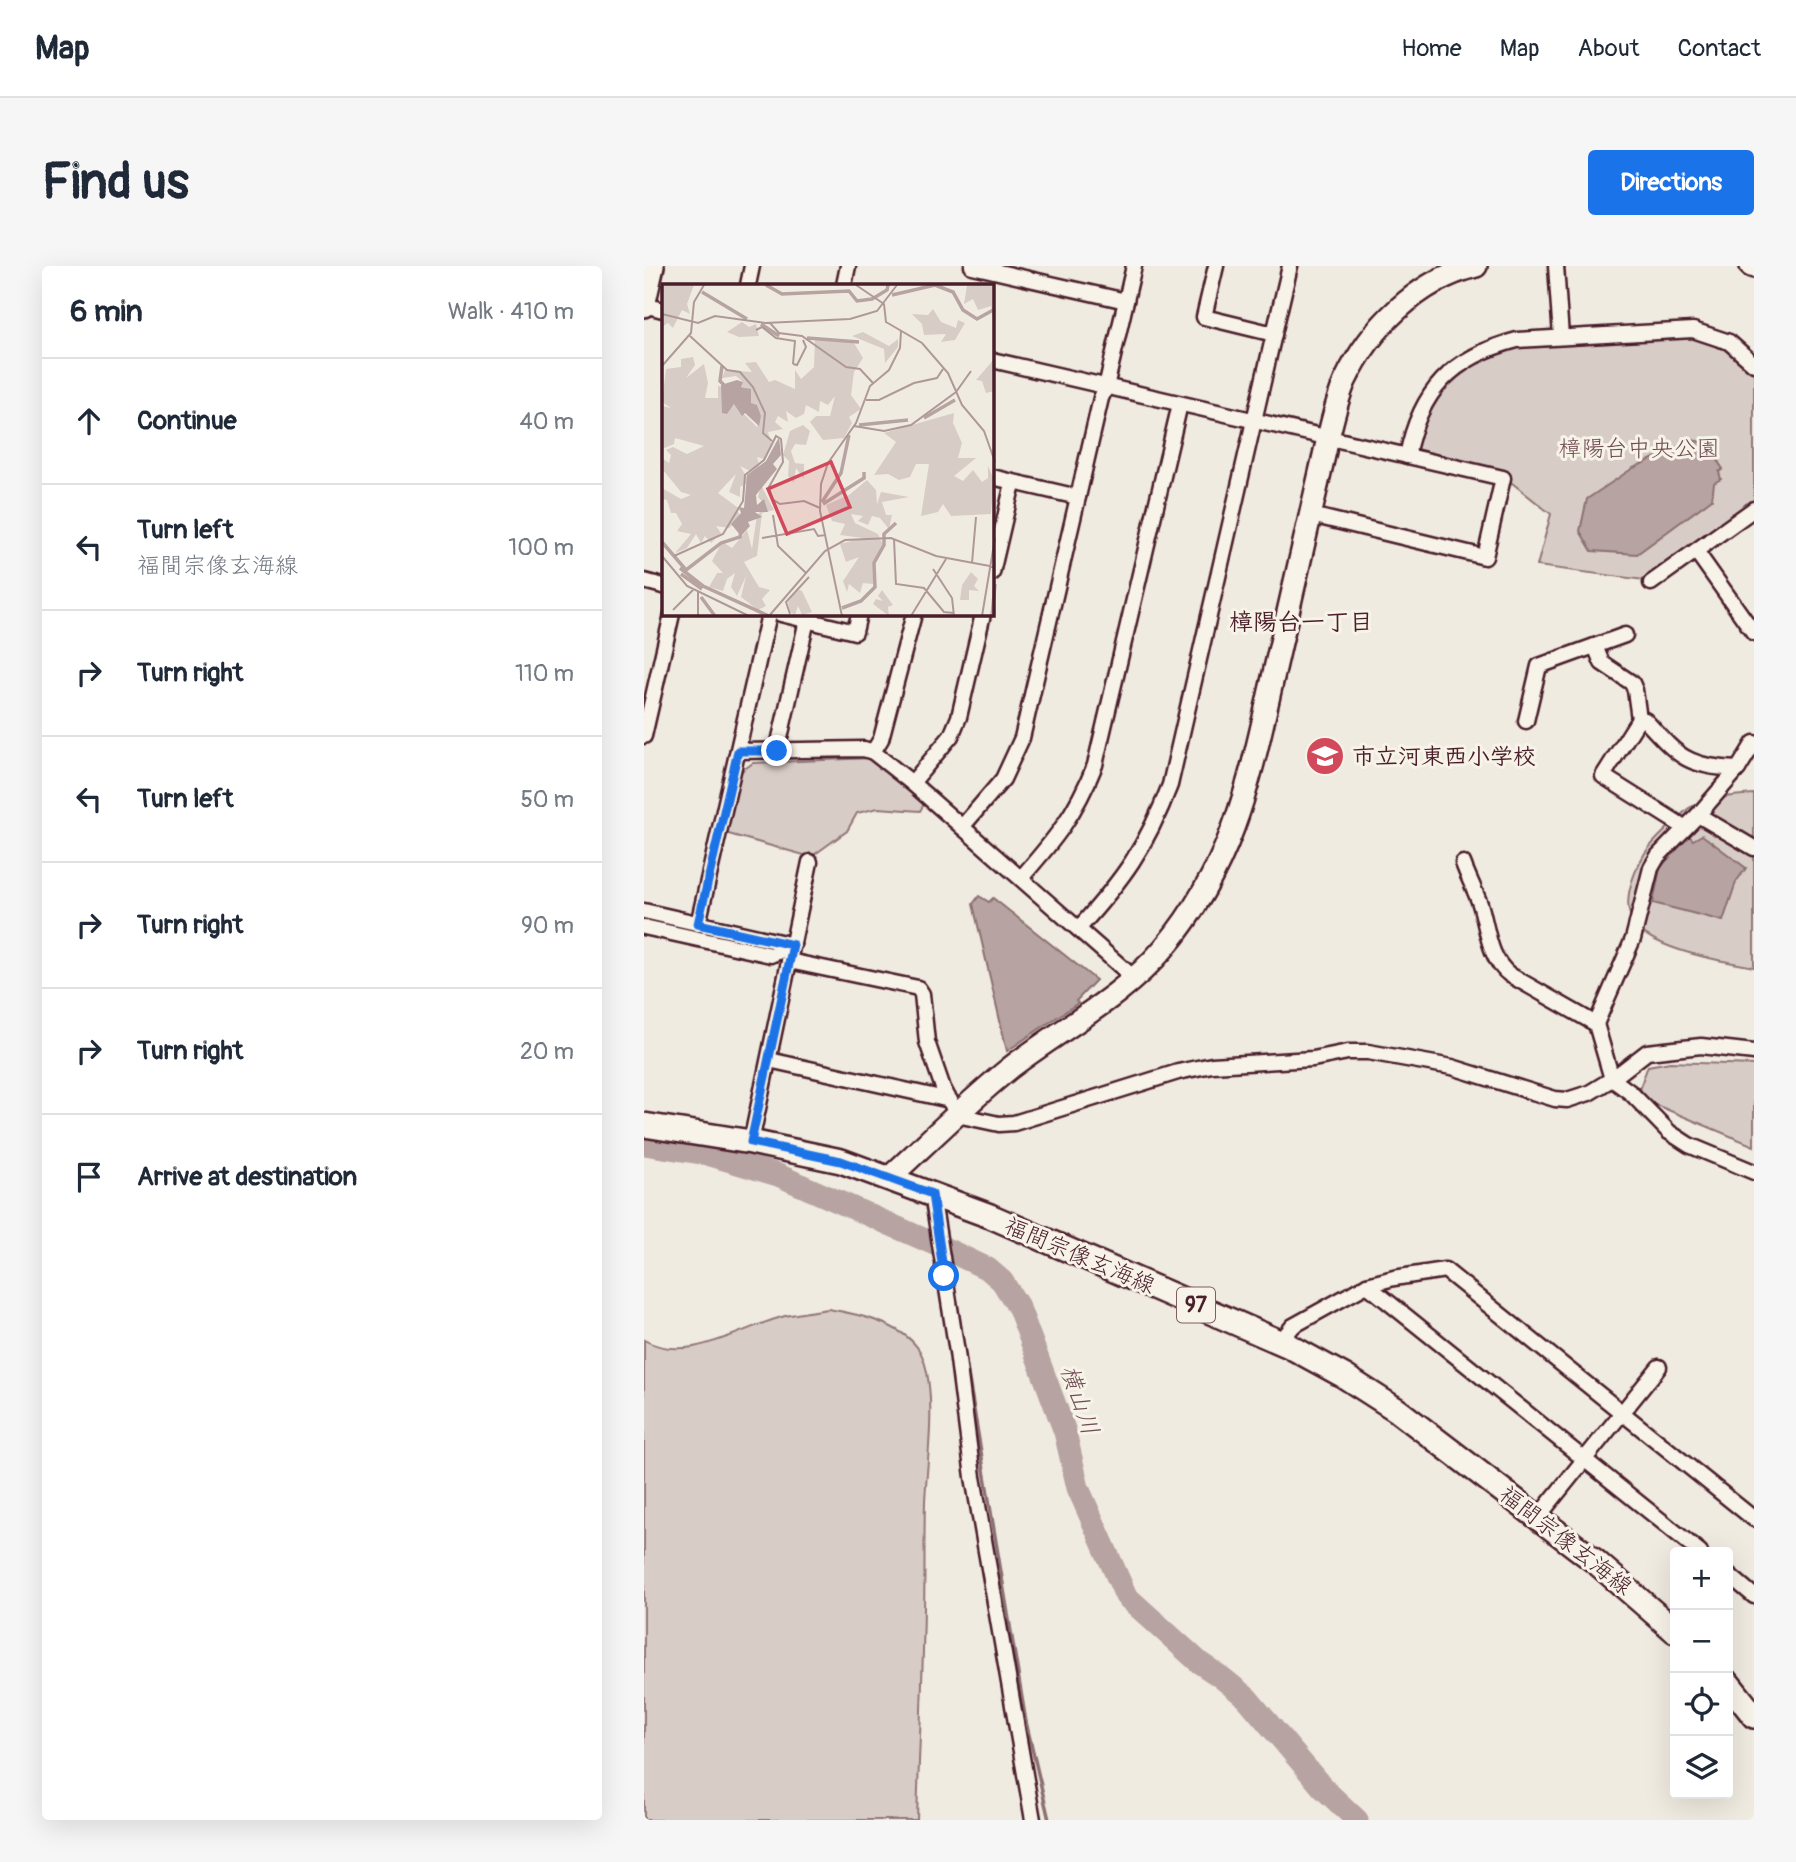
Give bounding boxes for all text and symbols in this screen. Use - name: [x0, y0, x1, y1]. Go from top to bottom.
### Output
- text: Map: [35, 28, 90, 69]
- text: Home: [1401, 34, 1462, 63]
- text: Map: [1500, 34, 1540, 63]
- text: About: [1578, 34, 1640, 63]
- text: Contact: [1678, 34, 1761, 63]
- button: Directions: [1588, 150, 1754, 215]
- text: Find us: [42, 152, 189, 213]
- inset map: [662, 284, 994, 616]
- text: 6 min: [70, 293, 143, 330]
- text: Walk · 410 m: [448, 297, 574, 326]
- icon: ahead: [70, 402, 108, 440]
- text: Continue: [137, 405, 237, 437]
- text: 40 m: [520, 407, 574, 436]
- park label: 樟陽台中央公園: [1559, 434, 1720, 463]
- text: Turn left: [137, 514, 233, 546]
- icon: left: [70, 528, 108, 566]
- text: 100 m: [508, 533, 574, 562]
- text: 福間宗像玄海線: [137, 551, 298, 580]
- district label: 樟陽台一丁目: [1229, 608, 1373, 637]
- icon: right: [70, 654, 108, 692]
- text: Turn right: [137, 657, 243, 689]
- text: 110 m: [515, 659, 574, 688]
- route end: [761, 735, 792, 766]
- school or university icon: 市立河東西小学校: [1304, 735, 1346, 777]
- place label: 市立河東西小学校: [1352, 742, 1536, 771]
- icon: left: [70, 780, 108, 818]
- text: Turn left: [137, 783, 233, 815]
- text: 50 m: [520, 785, 574, 814]
- icon: right: [70, 906, 108, 944]
- text: Turn right: [137, 909, 243, 941]
- text: 90 m: [521, 911, 574, 940]
- icon: right: [70, 1032, 108, 1070]
- text: Turn right: [137, 1035, 243, 1067]
- text: 20 m: [520, 1037, 574, 1066]
- icon: arrive: [70, 1158, 108, 1196]
- text: Arrive at destination: [137, 1161, 357, 1193]
- street label: 福間宗像玄海線: [1000, 1211, 1160, 1300]
- route start: [928, 1260, 959, 1291]
- road number: 97: [1177, 1287, 1215, 1322]
- water label: 横山川: [1054, 1361, 1105, 1439]
- street label: 福間宗像玄海線: [1493, 1479, 1638, 1601]
- map controls: [1670, 1547, 1733, 1799]
- button: +: [1670, 1547, 1733, 1610]
- button: −: [1670, 1610, 1733, 1673]
- button: locate: [1670, 1673, 1733, 1736]
- button: layers: [1670, 1736, 1733, 1799]

